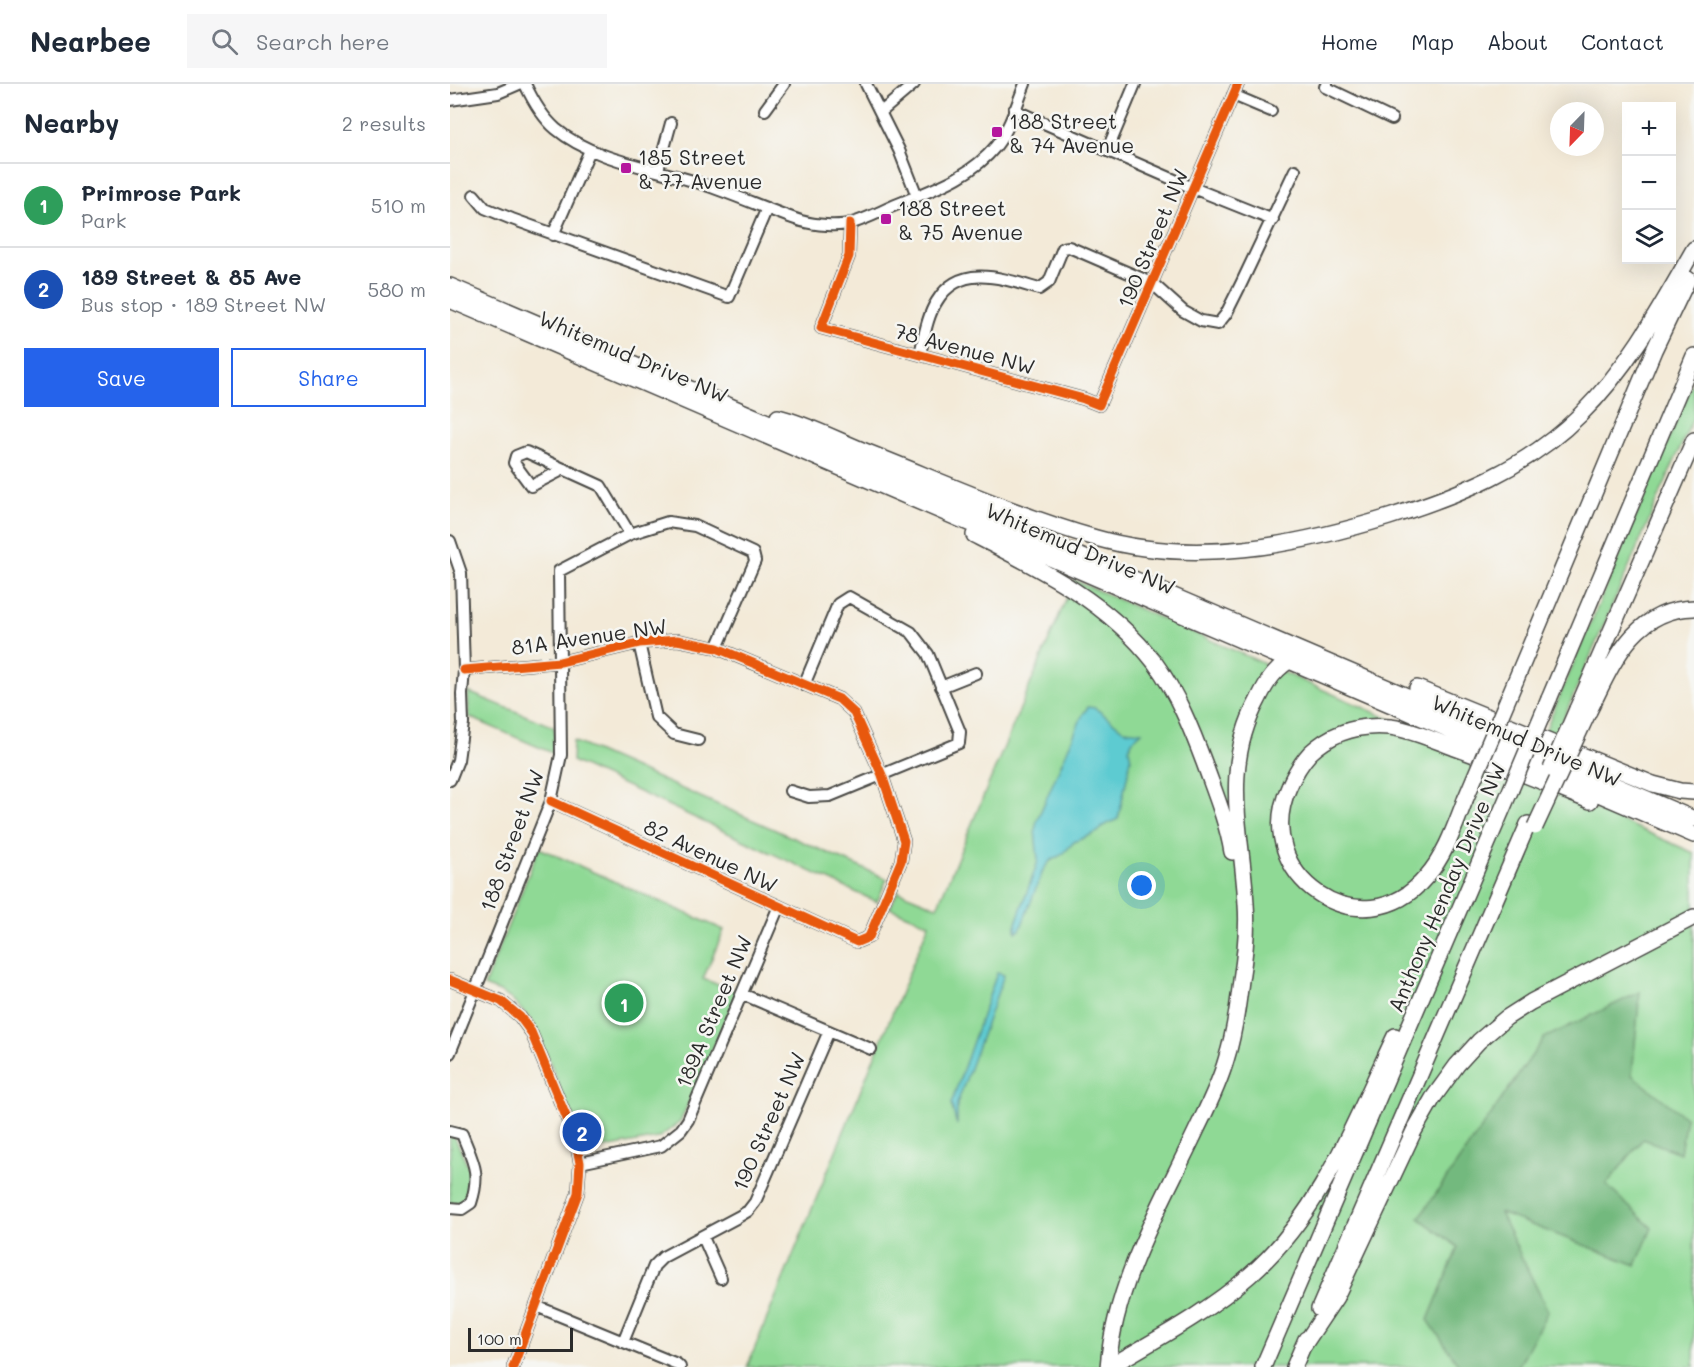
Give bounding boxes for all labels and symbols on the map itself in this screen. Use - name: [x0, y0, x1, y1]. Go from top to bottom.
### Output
- north arrow: [1550, 102, 1604, 156]
- place label: 188 Street & 74 Avenue: [1009, 107, 1134, 158]
- marker: 188 Street & 74 Avenue: [990, 125, 1004, 139]
- place label: 185 Street & 77 Avenue: [638, 143, 763, 194]
- marker: 185 Street & 77 Avenue: [619, 161, 633, 175]
- street label: 190 Street NW: [1110, 164, 1194, 312]
- place label: 188 Street & 75 Avenue: [898, 194, 1023, 245]
- marker: 188 Street & 75 Avenue: [879, 212, 893, 226]
- street label: Whitemud Drive NW: [535, 304, 733, 408]
- street label: 78 Avenue NW: [892, 316, 1038, 380]
- street label: Whitemud Drive NW: [982, 496, 1180, 600]
- street label: 81A Avenue NW: [510, 612, 668, 660]
- street label: Whitemud Drive NW: [1428, 688, 1626, 792]
- street label: Anthony Henday Drive NW: [1381, 758, 1511, 1016]
- street label: 188 Street NW: [473, 765, 549, 915]
- street label: 82 Avenue NW: [640, 812, 782, 898]
- your location: [1127, 871, 1156, 900]
- street label: 189A Street NW: [669, 931, 757, 1091]
- pin: 1: [604, 980, 644, 1026]
- street label: 190 Street NW: [725, 1047, 811, 1195]
- pin: 2: [562, 1110, 602, 1154]
- scale bar: [468, 1325, 573, 1352]

